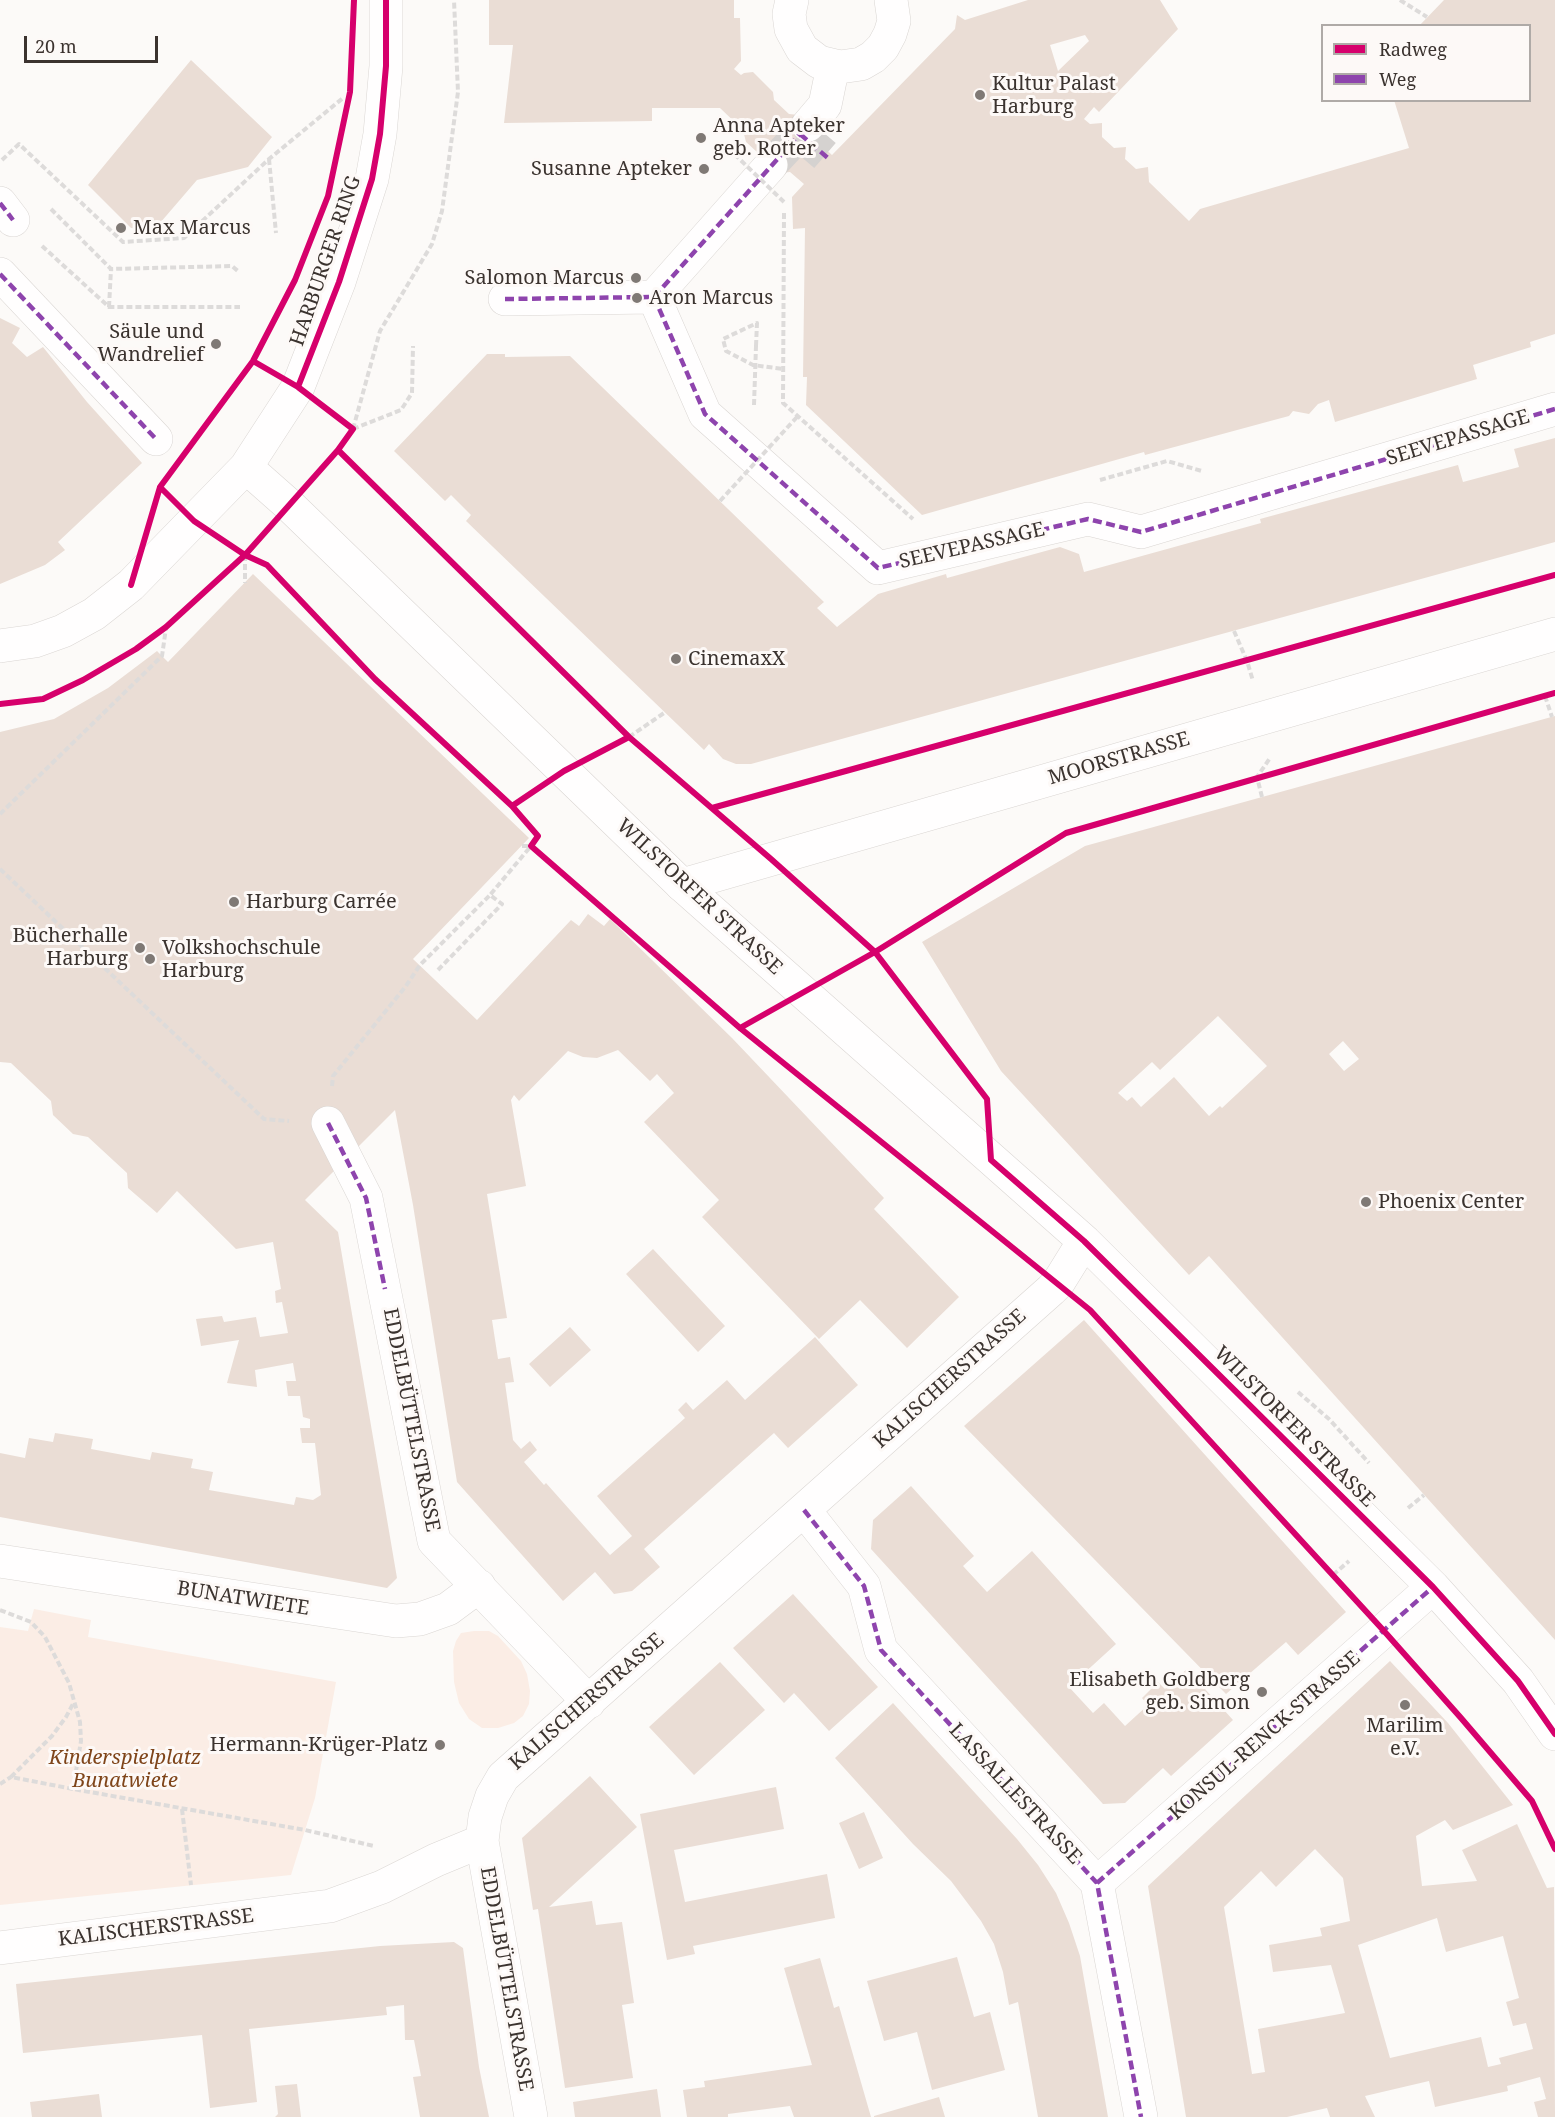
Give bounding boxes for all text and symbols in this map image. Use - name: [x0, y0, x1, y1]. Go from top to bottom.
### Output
- scale bar: [27, 24, 160, 62]
- legend: [1321, 24, 1531, 102]
- text: 20 m: [35, 34, 77, 58]
- text: Radweg: [1379, 37, 1447, 61]
- text: Weg: [1379, 67, 1416, 91]
- place label: Kultur Palast Harburg: [992, 72, 1116, 119]
- marker: Kultur Palast Harburg: [973, 88, 987, 102]
- place label: Anna Apteker geb. Rotter: [713, 114, 845, 161]
- marker: Anna Apteker geb. Rotter: [694, 131, 708, 145]
- place label: Susanne Apteker: [531, 157, 692, 181]
- marker: Susanne Apteker: [697, 162, 711, 176]
- street label: HARBURGER RING: [286, 173, 366, 349]
- place label: Max Marcus: [133, 216, 251, 240]
- marker: Max Marcus: [114, 221, 128, 235]
- place label: Salomon Marcus: [465, 266, 624, 290]
- marker: Salomon Marcus: [629, 271, 643, 285]
- place label: Aron Marcus: [649, 286, 773, 310]
- marker: Aron Marcus: [630, 291, 644, 305]
- place label: Säule und Wandrelief: [97, 320, 204, 367]
- marker: Säule und Wandrelief: [209, 337, 223, 351]
- street label: SEEVEPASSAGE: [1384, 405, 1532, 471]
- street label: SEEVEPASSAGE: [897, 518, 1047, 574]
- place label: CinemaxX: [688, 647, 785, 671]
- marker: CinemaxX: [669, 652, 683, 666]
- street label: MOORSTRASSE: [1046, 727, 1192, 791]
- street label: WILSTORFER STRASSE: [611, 814, 787, 980]
- place label: Harburg Carrée: [246, 890, 397, 914]
- marker: Harburg Carrée: [227, 895, 241, 909]
- place label: Bücherhalle Harburg: [13, 924, 128, 971]
- place label: Volkshochschule Harburg: [162, 936, 321, 983]
- marker: Bücherhalle Harburg: [133, 941, 147, 955]
- marker: Volkshochschule Harburg: [143, 952, 157, 966]
- place label: Phoenix Center: [1378, 1190, 1524, 1214]
- marker: Phoenix Center: [1359, 1195, 1373, 1209]
- street label: KALISCHERSTRASSE: [869, 1304, 1031, 1454]
- street label: EDDELBÜTTELSTRASSE: [378, 1306, 444, 1534]
- street label: WILSTORFER STRASSE: [1209, 1342, 1379, 1512]
- street label: BUNATWIETE: [175, 1577, 311, 1621]
- street label: KALISCHERSTRASSE: [505, 1628, 669, 1776]
- street label: KONSUL-RENCK-STRASSE: [1165, 1647, 1365, 1825]
- place label: Elisabeth Goldberg geb. Simon: [1069, 1668, 1250, 1715]
- marker: Elisabeth Goldberg geb. Simon: [1255, 1685, 1269, 1699]
- marker: Marilim e.V.: [1398, 1698, 1412, 1712]
- place label: Marilim e.V.: [1366, 1714, 1444, 1761]
- street label: LASSALLESTRASSE: [944, 1719, 1086, 1869]
- place label: Hermann-Krüger-Platz: [210, 1733, 428, 1757]
- marker: Hermann-Krüger-Platz: [433, 1738, 447, 1752]
- park label: Kinderspielplatz Bunatwiete: [49, 1746, 201, 1793]
- street label: EDDELBÜTTELSTRASSE: [474, 1865, 538, 2093]
- street label: KALISCHERSTRASSE: [57, 1904, 255, 1952]

